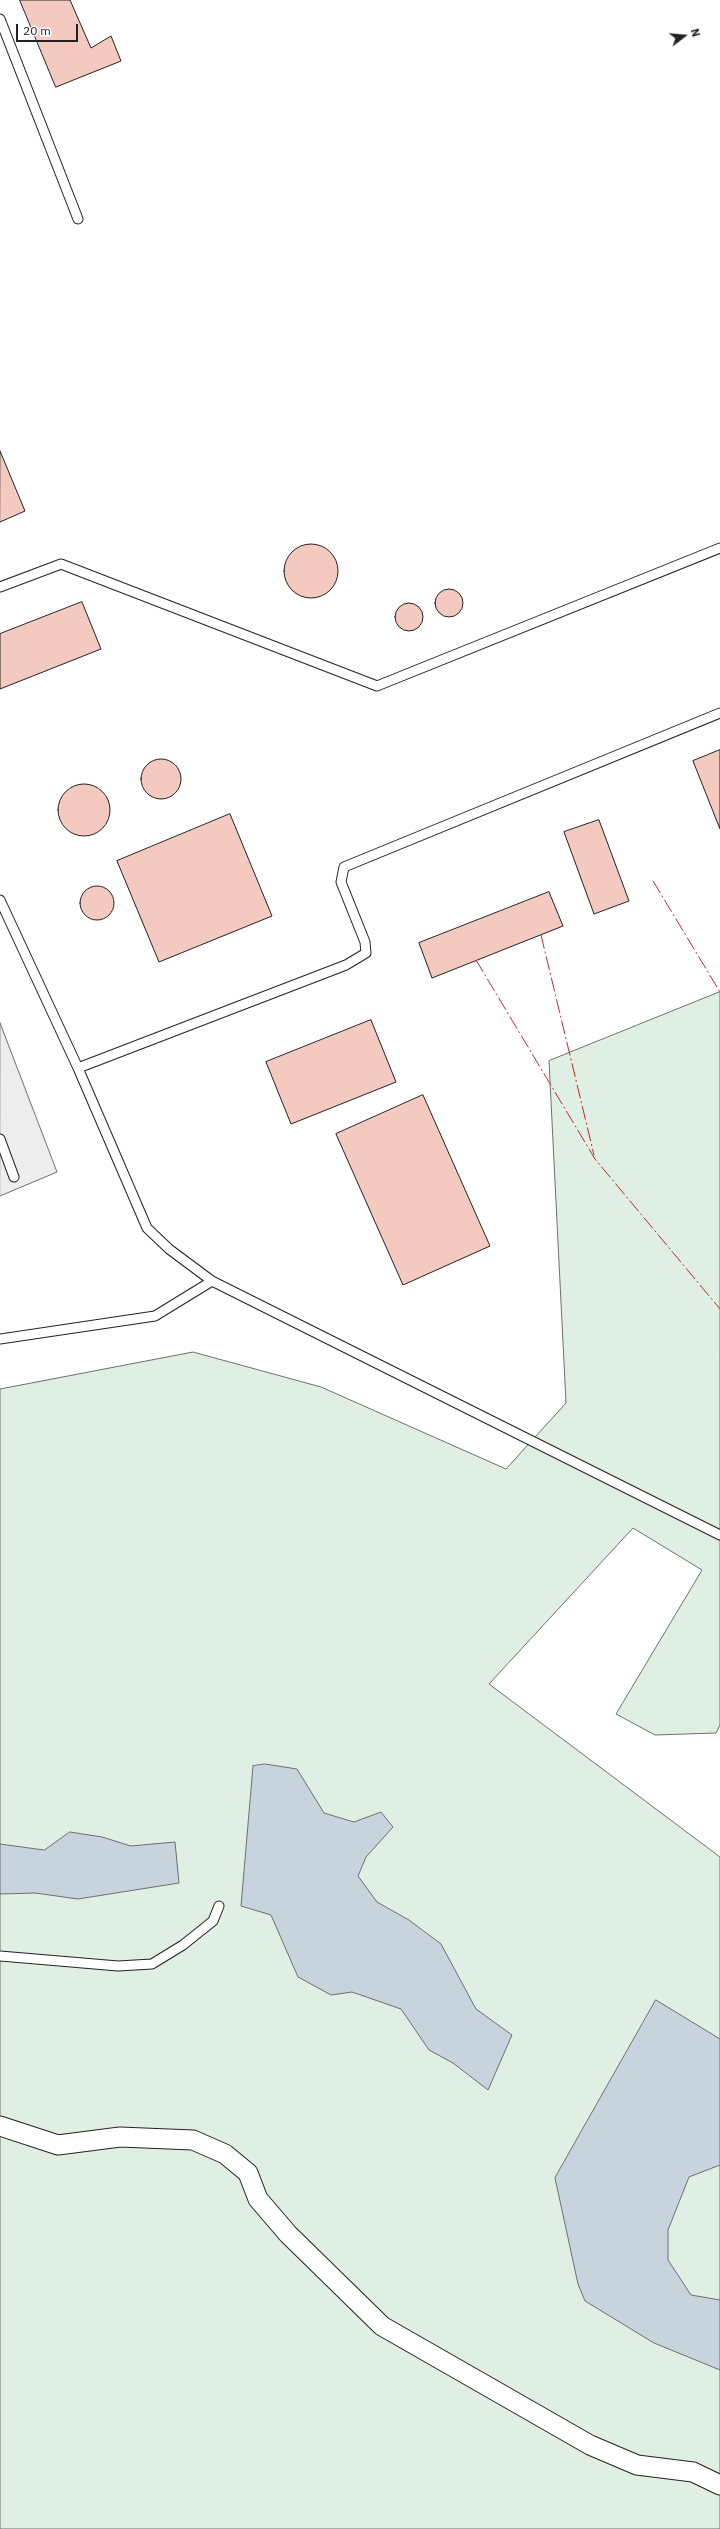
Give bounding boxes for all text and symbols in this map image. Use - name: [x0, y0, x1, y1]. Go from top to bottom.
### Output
- scale bar: [18, 16, 80, 42]
- north arrow: [664, 16, 704, 56]
- text: 20 m: [23, 23, 51, 38]
- text: N: [688, 27, 703, 38]

